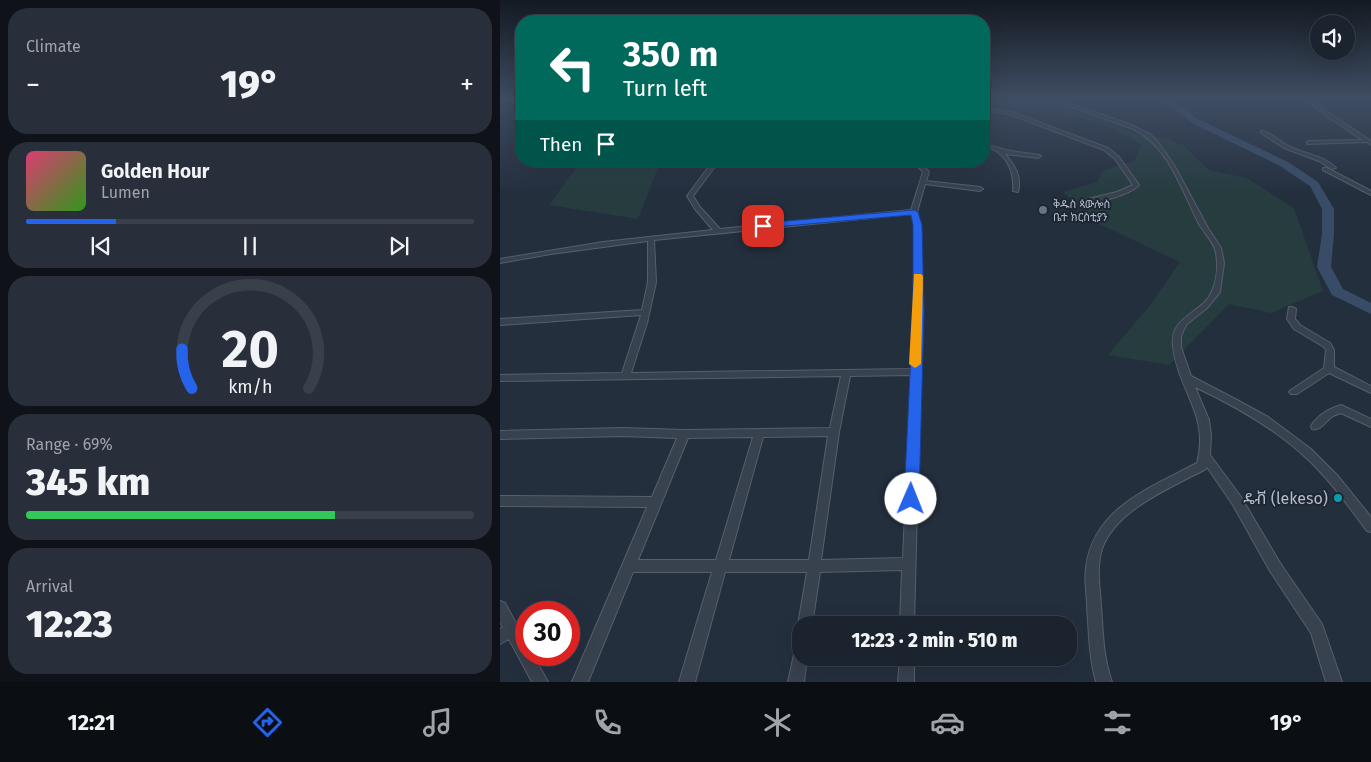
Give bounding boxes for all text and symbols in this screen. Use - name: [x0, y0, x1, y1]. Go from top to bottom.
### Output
- map controls: [1310, 15, 1355, 60]
- button: sound: [1310, 15, 1355, 60]
- text: 350 m: [623, 33, 718, 75]
- icon: left: [540, 35, 605, 100]
- text: Climate: [26, 37, 81, 56]
- text: 19°: [220, 61, 280, 107]
- text: −: [26, 68, 40, 101]
- text: +: [460, 68, 474, 101]
- text: Turn left: [623, 75, 707, 102]
- icon: arrive: [592, 130, 620, 158]
- text: Then: [540, 133, 582, 156]
- text: Golden Hour: [101, 160, 210, 183]
- text: Lumen: [101, 183, 150, 202]
- place label: ቅዱስ ጳውሎስ ቤተ ክርስቲያን: [1053, 198, 1110, 224]
- marker: ቅዱስ ጳውሎስ ቤተ ክርስቲያን: [1037, 204, 1049, 216]
- pin: [742, 205, 784, 247]
- icon: arrive: [749, 212, 777, 240]
- icon: previous: [87, 232, 115, 260]
- icon: pause: [236, 232, 264, 260]
- icon: next: [385, 232, 413, 260]
- text: 20: [221, 318, 279, 381]
- text: km/h: [228, 376, 272, 398]
- text: Range · 69%: [26, 435, 113, 454]
- text: 345 km: [26, 459, 150, 505]
- position arrow: [884, 472, 936, 524]
- place label: ዴቭ (lekeso): [1243, 489, 1328, 508]
- marker: ዴቭ (lekeso): [1332, 492, 1344, 504]
- text: Arrival: [26, 577, 73, 596]
- text: 12:23: [26, 601, 113, 647]
- speed limit sign: 30: [515, 601, 580, 666]
- text: 12:23 · 2 min · 510 m: [851, 629, 1018, 652]
- icon: directions: [250, 705, 285, 740]
- icon: music: [420, 705, 455, 740]
- icon: phone: [590, 705, 625, 740]
- icon: climate: [760, 705, 795, 740]
- icon: car: [930, 705, 965, 740]
- icon: filters: [1100, 705, 1135, 740]
- text: 12:21: [67, 709, 115, 736]
- text: 19°: [1270, 709, 1304, 736]

